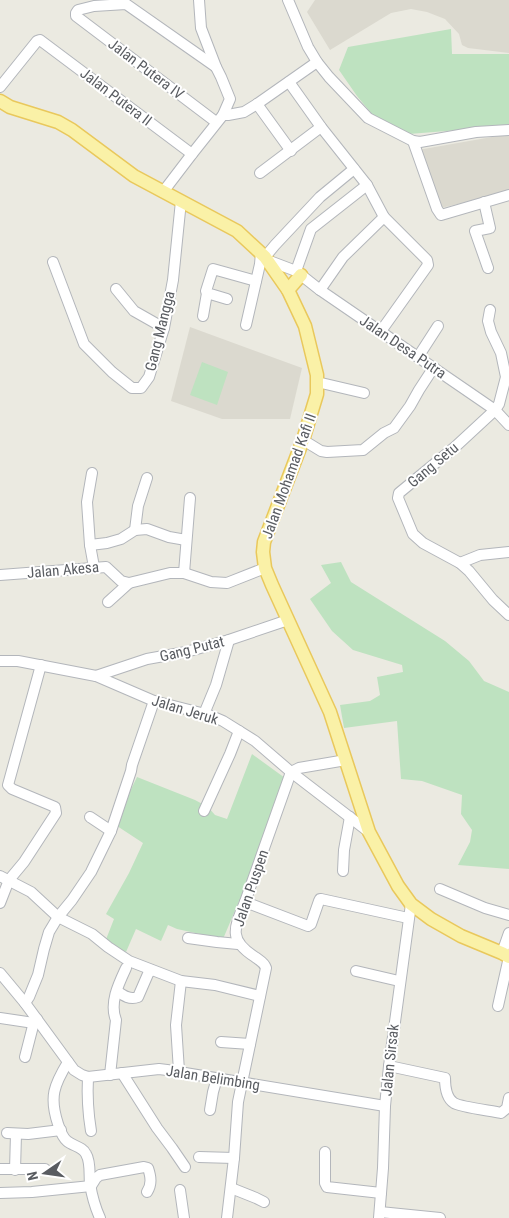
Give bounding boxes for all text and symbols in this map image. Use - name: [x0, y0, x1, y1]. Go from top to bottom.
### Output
- street label: Jalan Putera IV: [105, 35, 188, 104]
- street label: Jalan Putera II: [77, 64, 155, 130]
- street label: Gang Mangga: [141, 289, 179, 373]
- street label: Jalan Desa Putra: [356, 311, 450, 383]
- street label: Jalan Mohamad Kafi II: [258, 411, 320, 541]
- street label: Gang Setu: [404, 439, 462, 491]
- street label: Jalan Akesa: [26, 558, 100, 582]
- street label: Gang Putat: [158, 632, 226, 666]
- street label: Jalan Jeruk: [150, 691, 221, 729]
- street label: Jalan Puspen: [229, 847, 273, 929]
- street label: Jalan Sirsak: [377, 1023, 403, 1097]
- street label: Jalan Belimbing: [165, 1062, 261, 1094]
- north arrow: [20, 1148, 70, 1198]
- text: N: [24, 1170, 41, 1182]

